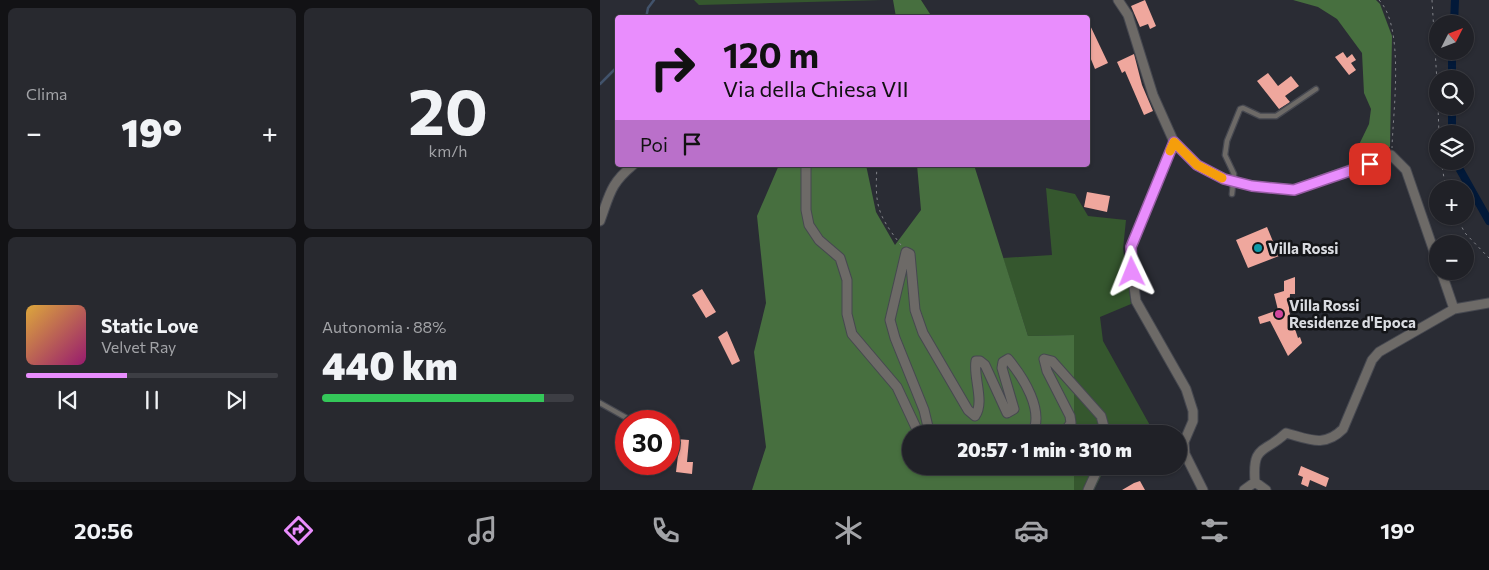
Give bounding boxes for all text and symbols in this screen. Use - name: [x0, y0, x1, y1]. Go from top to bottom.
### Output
- north arrow: [1429, 15, 1474, 60]
- map controls: [1429, 15, 1474, 280]
- text: 120 m: [723, 32, 819, 75]
- icon: right: [640, 35, 705, 100]
- text: 20: [408, 69, 488, 148]
- button: search: [1429, 70, 1474, 115]
- text: Via della Chiesa VII: [723, 75, 909, 102]
- text: Clima: [26, 84, 67, 103]
- text: 19°: [121, 108, 182, 155]
- text: −: [26, 115, 42, 149]
- text: +: [262, 115, 278, 149]
- button: layers: [1429, 125, 1474, 170]
- icon: arrive: [678, 130, 706, 158]
- text: Poi: [640, 133, 668, 156]
- text: km/h: [429, 141, 467, 160]
- pin: [1349, 143, 1391, 185]
- icon: arrive: [1356, 150, 1384, 178]
- button: +: [1429, 180, 1474, 225]
- button: −: [1429, 235, 1474, 280]
- place label: Villa Rossi: [1268, 239, 1339, 257]
- marker: Villa Rossi: [1252, 242, 1264, 254]
- position arrow: [1105, 245, 1157, 297]
- place label: Villa Rossi Residenze d'Epoca: [1289, 296, 1416, 331]
- marker: Villa Rossi Residenze d'Epoca: [1273, 308, 1285, 320]
- text: Static Love: [101, 314, 198, 337]
- text: Autonomia · 88%: [322, 317, 446, 336]
- text: Velvet Ray: [101, 337, 176, 356]
- text: 440 km: [322, 341, 458, 388]
- icon: previous: [54, 386, 82, 414]
- icon: pause: [138, 386, 166, 414]
- icon: next: [222, 386, 250, 414]
- speed limit sign: 30: [615, 410, 680, 475]
- text: 20:57 · 1 min · 310 m: [957, 438, 1132, 461]
- icon: directions: [281, 513, 316, 548]
- icon: music: [465, 513, 500, 548]
- icon: phone: [648, 513, 683, 548]
- icon: climate: [831, 513, 866, 548]
- icon: car: [1014, 513, 1049, 548]
- icon: filters: [1197, 513, 1232, 548]
- text: 20:56: [74, 517, 133, 544]
- text: 19°: [1380, 517, 1415, 544]

